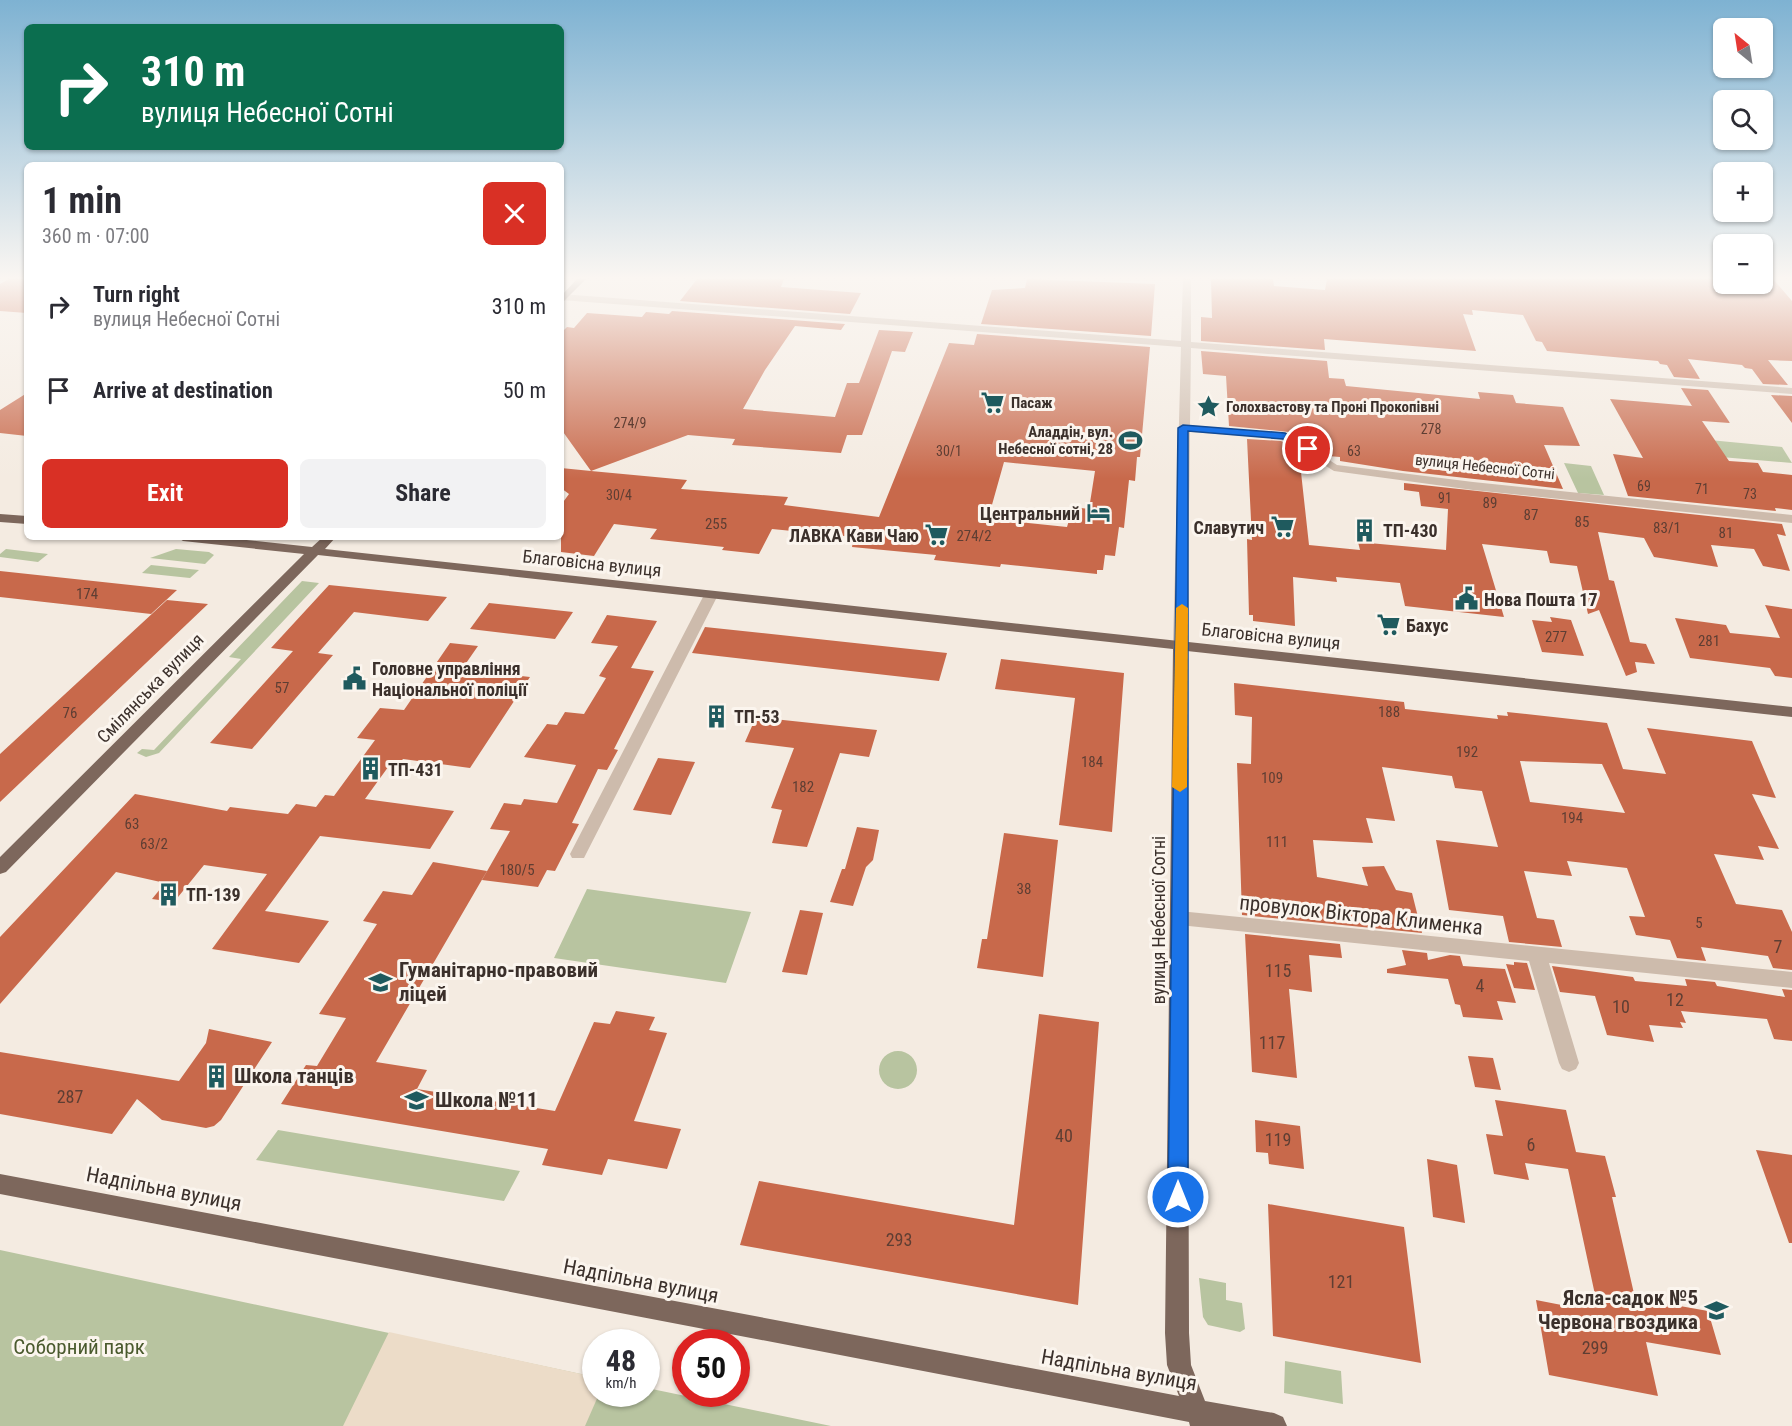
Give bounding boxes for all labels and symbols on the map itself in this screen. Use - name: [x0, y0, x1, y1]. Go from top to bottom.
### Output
- north arrow: [1713, 18, 1773, 78]
- supermarket icon: Пасаж: [980, 390, 1006, 416]
- place label: Пасаж: [1011, 394, 1053, 412]
- place icon: Голохвастову та Проні Прокопівні: [1195, 394, 1221, 420]
- place label: Голохвастову та Проні Прокопівні: [1226, 398, 1439, 416]
- house number: 274/9: [614, 415, 646, 431]
- house number: 278: [1421, 421, 1441, 437]
- place label: Аладдін, вул. Небесної сотні, 28: [998, 423, 1113, 458]
- pin: [1282, 423, 1333, 474]
- sports icon: Аладдін, вул. Небесної сотні, 28: [1118, 428, 1144, 454]
- house number: 30/1: [936, 443, 962, 459]
- house number: 63: [1347, 443, 1361, 459]
- street label: вулиця Небесної Сотні: [1414, 451, 1556, 483]
- house number: 69: [1637, 478, 1651, 494]
- house number: 71: [1695, 481, 1709, 497]
- house number: 73: [1743, 486, 1757, 502]
- house number: 30/4: [606, 487, 632, 503]
- house number: 91: [1438, 490, 1452, 506]
- house number: 89: [1483, 494, 1497, 512]
- hotel icon: Центральний: [1085, 500, 1111, 526]
- place label: Центральний: [980, 503, 1080, 524]
- house number: 87: [1524, 506, 1538, 524]
- house number: 85: [1575, 513, 1589, 531]
- supermarket icon: Славутич: [1269, 514, 1295, 540]
- house number: 255: [705, 515, 727, 533]
- place label: Славутич: [1193, 517, 1264, 538]
- building icon: ТП-430: [1352, 517, 1378, 543]
- house number: 83/1: [1653, 519, 1681, 537]
- place label: ТП-430: [1383, 520, 1438, 541]
- supermarket icon: ЛАВКА Кави Чаю: [924, 522, 950, 548]
- house number: 81: [1719, 524, 1733, 542]
- place label: ЛАВКА Кави Чаю: [789, 525, 919, 546]
- house number: 274/2: [956, 527, 992, 545]
- street label: Благовісна вулиця: [522, 545, 662, 581]
- house number: 174: [76, 585, 98, 603]
- public building icon: Нова Пошта 17: [1453, 586, 1479, 612]
- place label: Нова Пошта 17: [1484, 589, 1597, 610]
- supermarket icon: Бахус: [1375, 612, 1401, 638]
- place label: Бахус: [1406, 615, 1449, 636]
- street label: Благовісна вулиця: [1201, 618, 1341, 654]
- house number: 277: [1545, 628, 1567, 646]
- street label: Смілянська вулиця: [92, 629, 208, 747]
- house number: 281: [1698, 632, 1720, 650]
- place label: Головне управління Національної поліції: [372, 658, 529, 700]
- public building icon: Головне управління Національної поліції: [341, 665, 367, 691]
- house number: 57: [275, 679, 289, 697]
- building icon: ТП-53: [703, 703, 729, 729]
- house number: 188: [1378, 703, 1400, 721]
- house number: 76: [63, 704, 77, 722]
- place label: ТП-53: [734, 706, 780, 727]
- house number: 192: [1456, 743, 1478, 761]
- house number: 184: [1081, 753, 1103, 771]
- building icon: ТП-431: [357, 756, 383, 782]
- place label: ТП-431: [388, 759, 443, 780]
- house number: 109: [1261, 769, 1283, 787]
- house number: 182: [792, 778, 814, 796]
- house number: 194: [1561, 809, 1583, 827]
- house number: 63: [125, 815, 139, 833]
- house number: 111: [1266, 833, 1288, 851]
- house number: 63/2: [140, 835, 168, 853]
- street label: вулиця Небесної Сотні: [1148, 836, 1169, 1004]
- house number: 180/5: [499, 861, 535, 879]
- house number: 38: [1017, 880, 1031, 898]
- building icon: ТП-139: [155, 881, 181, 907]
- place label: ТП-139: [186, 884, 241, 905]
- street label: провулок Віктора Клименка: [1238, 890, 1484, 940]
- house number: 5: [1695, 914, 1703, 932]
- house number: 7: [1774, 936, 1783, 957]
- place label: Гуманітарно-правовий ліцей: [399, 958, 598, 1006]
- house number: 115: [1265, 960, 1291, 981]
- school or university icon: Гуманітарно-правовий ліцей: [368, 969, 394, 995]
- house number: 4: [1476, 975, 1485, 996]
- house number: 12: [1666, 989, 1684, 1010]
- house number: 10: [1612, 996, 1630, 1017]
- house number: 117: [1259, 1032, 1285, 1053]
- building icon: Школа танців: [203, 1063, 229, 1089]
- place label: Школа танців: [234, 1064, 354, 1088]
- house number: 287: [57, 1086, 83, 1107]
- school or university icon: Школа №11: [404, 1087, 430, 1113]
- place label: Школа №11: [435, 1088, 538, 1112]
- house number: 40: [1055, 1125, 1073, 1146]
- house number: 119: [1265, 1129, 1291, 1150]
- house number: 6: [1527, 1134, 1535, 1155]
- street label: Надпільна вулиця: [84, 1162, 244, 1216]
- position arrow: [1146, 1165, 1210, 1229]
- house number: 293: [886, 1229, 912, 1250]
- street label: Надпільна вулиця: [561, 1254, 721, 1308]
- house number: 121: [1328, 1271, 1354, 1292]
- place label: Ясла-садок №5 Червона гвоздика: [1538, 1286, 1698, 1334]
- school or university icon: Ясла-садок №5 Червона гвоздика: [1703, 1297, 1729, 1323]
- speed limit sign: 50: [672, 1329, 750, 1407]
- park label: Соборний парк: [13, 1335, 145, 1359]
- house number: 299: [1582, 1337, 1608, 1358]
- street label: Надпільна вулиця: [1039, 1344, 1199, 1396]

